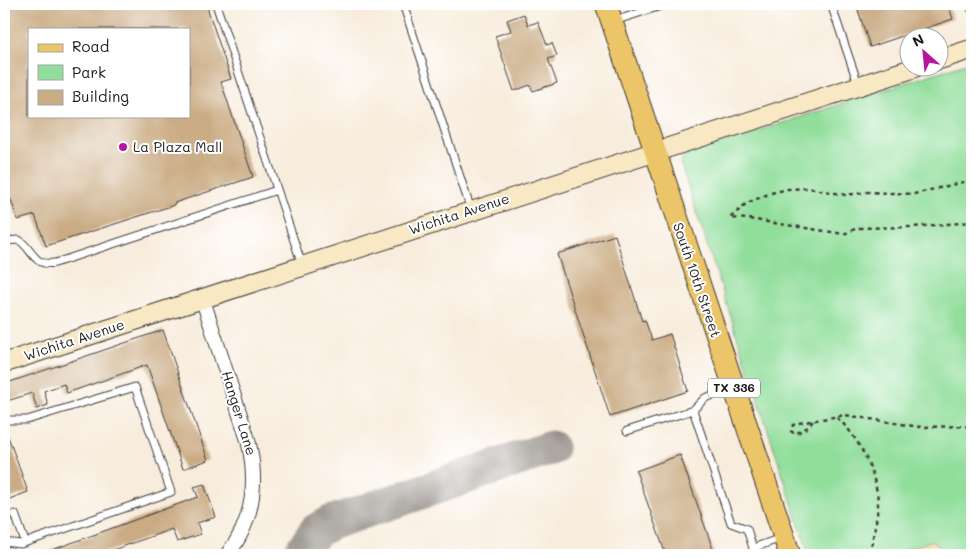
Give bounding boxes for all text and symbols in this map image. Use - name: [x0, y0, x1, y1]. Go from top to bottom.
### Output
- legend: [28, 28, 190, 118]
- north arrow: [898, 28, 948, 78]
- text: N: [909, 29, 927, 51]
- text: Road: [72, 36, 109, 56]
- text: Park: [72, 62, 106, 82]
- text: Building: [72, 86, 129, 106]
- place label: La Plaza Mall: [133, 137, 222, 156]
- marker: La Plaza Mall: [117, 141, 129, 153]
- street label: Wichita Avenue: [406, 188, 512, 239]
- street label: South 10th Street: [669, 220, 726, 340]
- street label: Wichita Avenue: [21, 314, 127, 365]
- street label: Hanger Lane: [218, 368, 261, 457]
- road number: TX 336: [708, 378, 760, 398]

